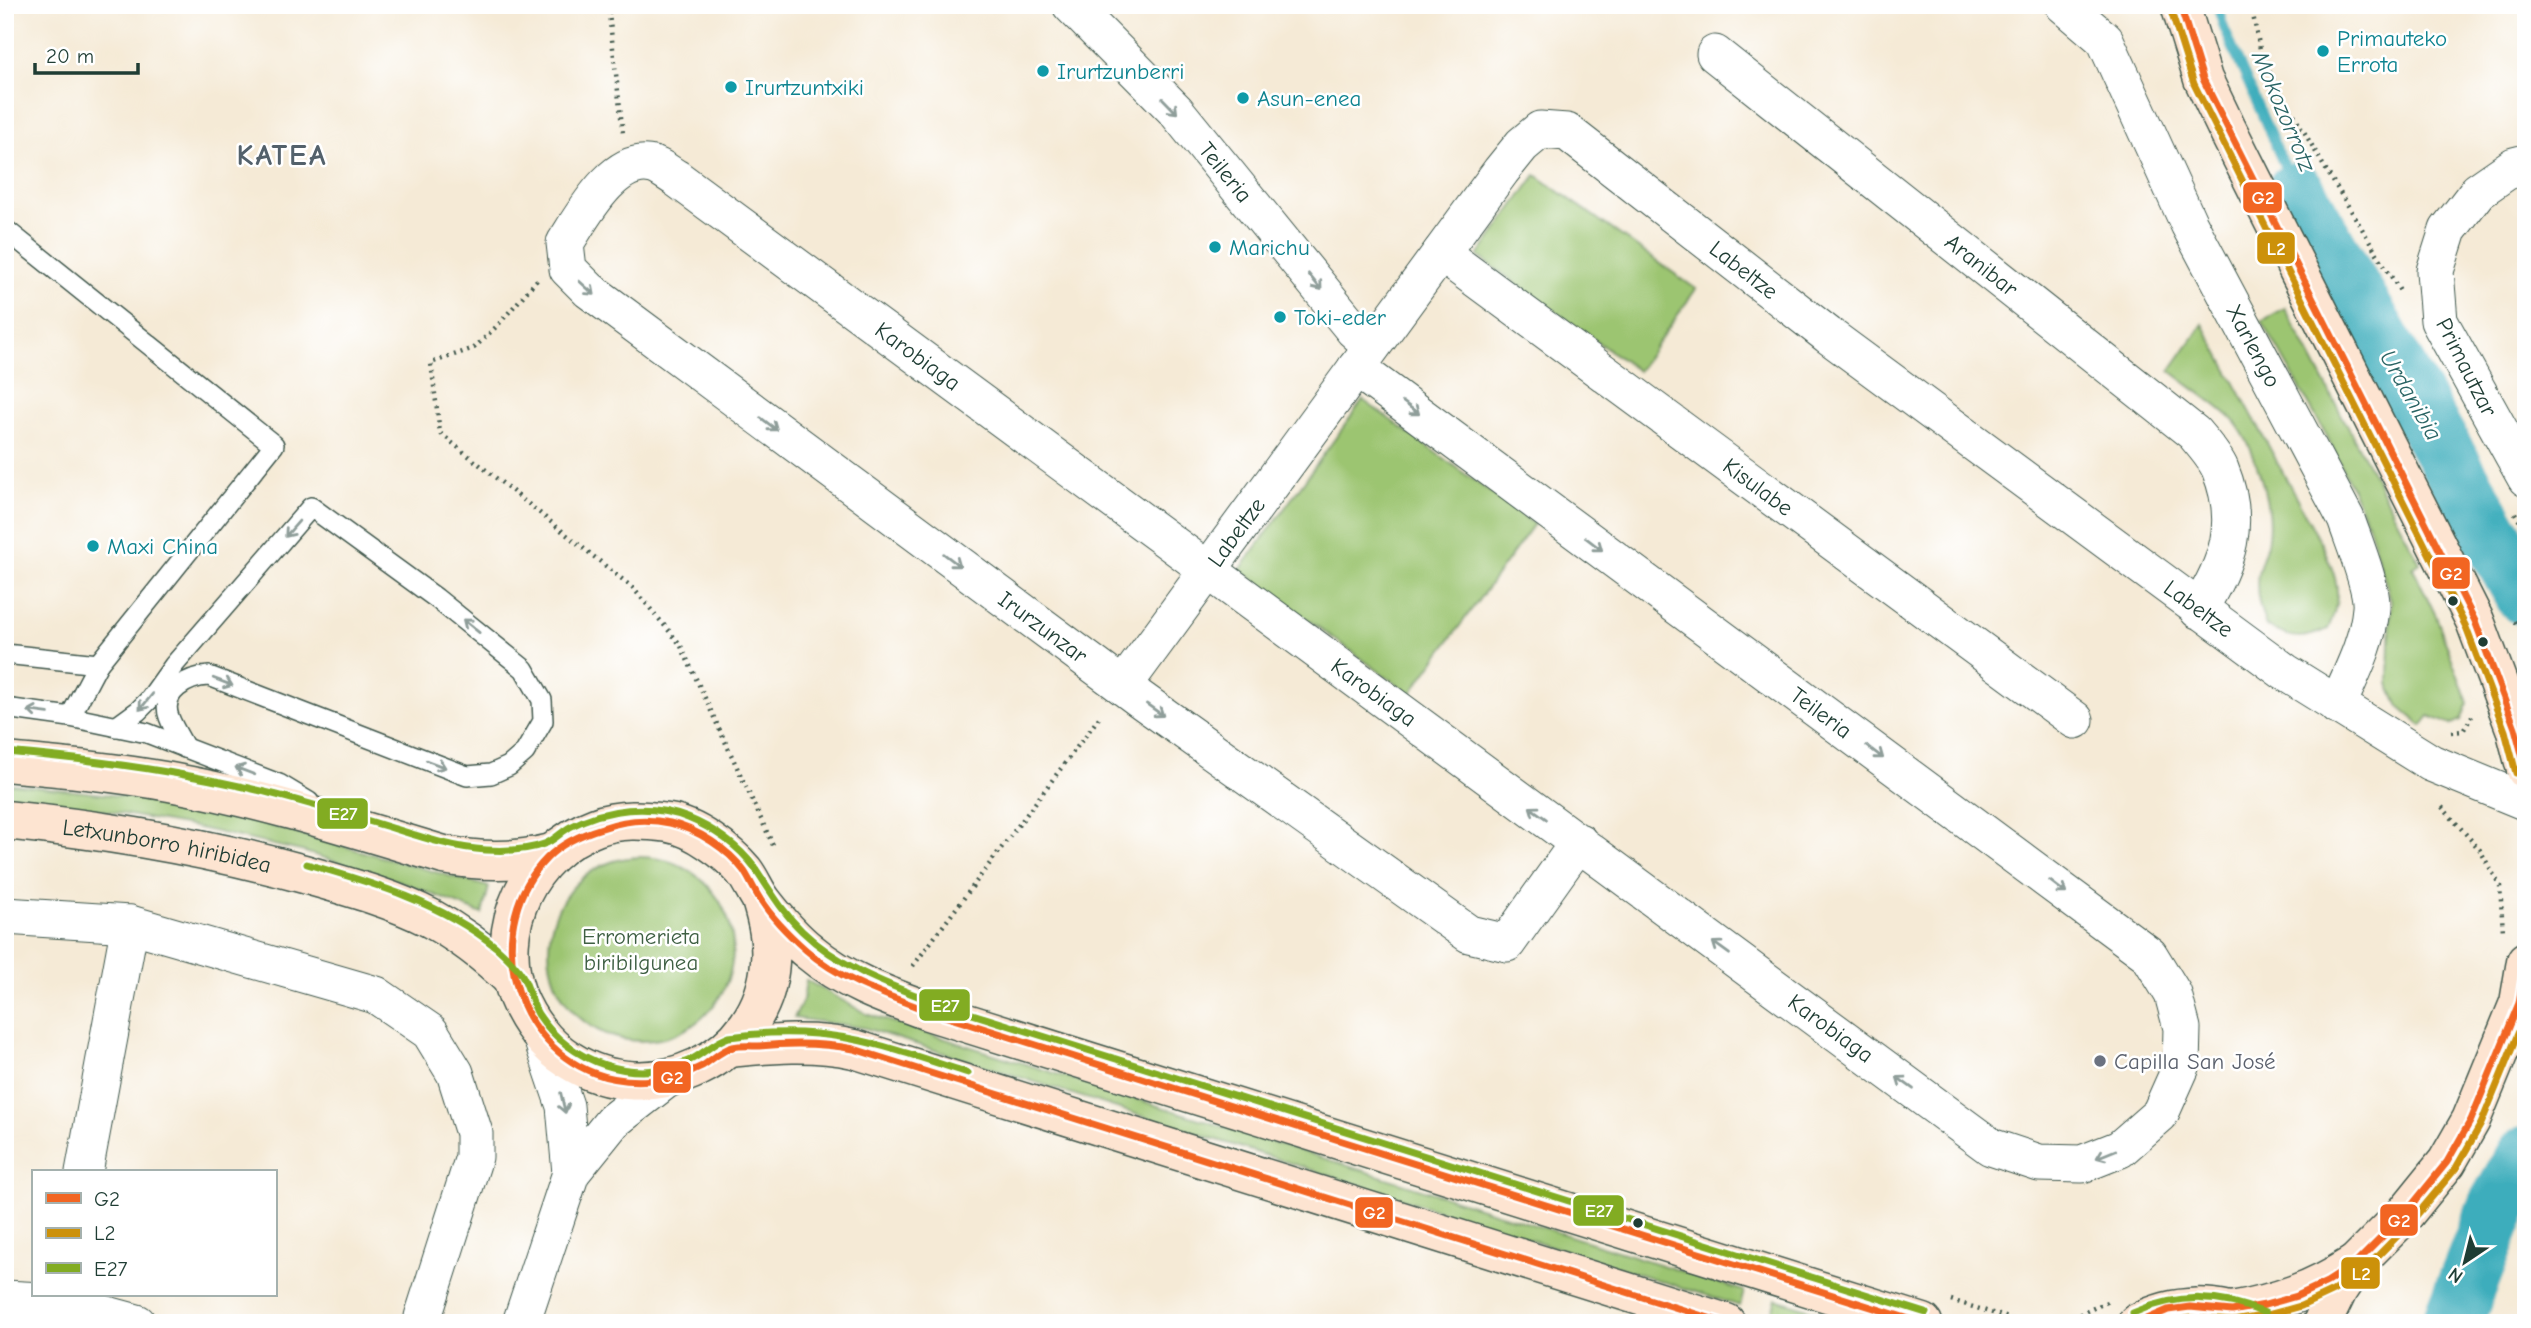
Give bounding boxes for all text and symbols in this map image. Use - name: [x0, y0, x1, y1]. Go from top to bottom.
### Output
- place label: Primauteko Errota: [2337, 25, 2447, 78]
- scale bar: [35, 32, 138, 76]
- marker: Primauteko Errota: [2315, 43, 2331, 59]
- text: 20 m: [46, 44, 94, 68]
- water label: Mokozorrotz: [2246, 45, 2322, 176]
- place label: Irurtzunberri: [1057, 58, 1184, 85]
- marker: Irurtzunberri: [1035, 63, 1051, 79]
- place label: Irurtzuntxiki: [745, 74, 864, 101]
- marker: Irurtzuntxiki: [723, 79, 739, 95]
- place label: Asun-enea: [1257, 85, 1361, 112]
- marker: Asun-enea: [1235, 90, 1251, 106]
- one-way arrow: [1162, 97, 1179, 114]
- street label: Teileria: [1193, 137, 1258, 208]
- district label: KATEA: [237, 138, 327, 173]
- line badge: G2: [2242, 181, 2283, 214]
- text: G2: [2252, 187, 2274, 209]
- street label: Aranibar: [1940, 228, 2024, 303]
- line badge: L2: [2256, 231, 2296, 265]
- place label: Marichu: [1229, 234, 1310, 261]
- street label: Labeltze: [1704, 235, 1783, 305]
- text: L2: [2266, 238, 2286, 260]
- marker: Marichu: [1207, 239, 1223, 255]
- one-way arrow: [1307, 272, 1323, 290]
- one-way arrow: [578, 279, 595, 296]
- street label: Xarlengo: [2220, 300, 2286, 392]
- place label: Toki-eder: [1294, 304, 1387, 331]
- marker: Toki-eder: [1272, 309, 1288, 325]
- street label: Primautzar: [2430, 313, 2503, 422]
- street label: Karobiaga: [870, 316, 966, 396]
- water label: Urdanibia: [2374, 345, 2448, 445]
- one-way arrow: [1401, 401, 1420, 416]
- one-way arrow: [759, 417, 778, 432]
- street label: Kisulabe: [1718, 452, 1798, 522]
- street label: Labeltze: [1202, 492, 1271, 572]
- one-way arrow: [284, 519, 300, 537]
- place label: Maxi China: [107, 533, 218, 560]
- one-way arrow: [1584, 536, 1603, 551]
- marker: Maxi China: [85, 538, 101, 554]
- one-way arrow: [942, 553, 961, 567]
- line badge: G2: [2431, 556, 2471, 590]
- text: G2: [2440, 563, 2462, 585]
- street label: Labeltze: [2158, 574, 2238, 643]
- street label: Irurzunzar: [993, 586, 1093, 670]
- unlabelled marker: [2446, 594, 2460, 608]
- one-way arrow: [462, 619, 481, 634]
- unlabelled marker: [2476, 635, 2490, 649]
- street label: Karobiaga: [1326, 652, 1422, 732]
- one-way arrow: [212, 677, 234, 689]
- street label: Teileria: [1785, 681, 1857, 744]
- one-way arrow: [138, 693, 154, 711]
- one-way arrow: [1145, 702, 1164, 717]
- one-way arrow: [27, 706, 50, 719]
- one-way arrow: [1866, 744, 1885, 759]
- one-way arrow: [424, 758, 446, 771]
- one-way arrow: [235, 764, 257, 777]
- line badge: E27: [316, 797, 369, 830]
- text: E27: [328, 803, 358, 825]
- one-way arrow: [1529, 805, 1548, 820]
- street label: Letxunborro hiribidea: [61, 814, 274, 879]
- one-way arrow: [2048, 880, 2067, 895]
- park label: Erromerieta biribilgunea: [582, 923, 700, 976]
- one-way arrow: [1713, 940, 1731, 955]
- line badge: E27: [918, 988, 971, 1022]
- street label: Karobiaga: [1783, 988, 1879, 1068]
- text: E27: [930, 995, 960, 1017]
- place label: Capilla San José: [2114, 1048, 2276, 1075]
- marker: Capilla San José: [2092, 1053, 2108, 1069]
- line badge: G2: [652, 1060, 692, 1094]
- text: G2: [661, 1067, 683, 1089]
- one-way arrow: [1896, 1075, 1914, 1090]
- one-way arrow: [557, 1091, 570, 1113]
- one-way arrow: [2096, 1148, 2118, 1161]
- legend: [32, 1170, 276, 1296]
- text: G2: [94, 1187, 120, 1211]
- line badge: E27: [1572, 1194, 1625, 1227]
- line badge: G2: [1354, 1196, 1394, 1229]
- text: E27: [1584, 1200, 1614, 1222]
- text: G2: [1363, 1202, 1385, 1224]
- line badge: G2: [2379, 1203, 2419, 1237]
- text: G2: [2388, 1210, 2410, 1232]
- unlabelled marker: [1631, 1216, 1645, 1230]
- text: L2: [94, 1221, 115, 1245]
- north arrow: [2430, 1226, 2500, 1296]
- line badge: L2: [2340, 1256, 2381, 1290]
- text: E27: [94, 1257, 128, 1281]
- text: L2: [2351, 1263, 2371, 1285]
- text: N: [2444, 1263, 2467, 1288]

